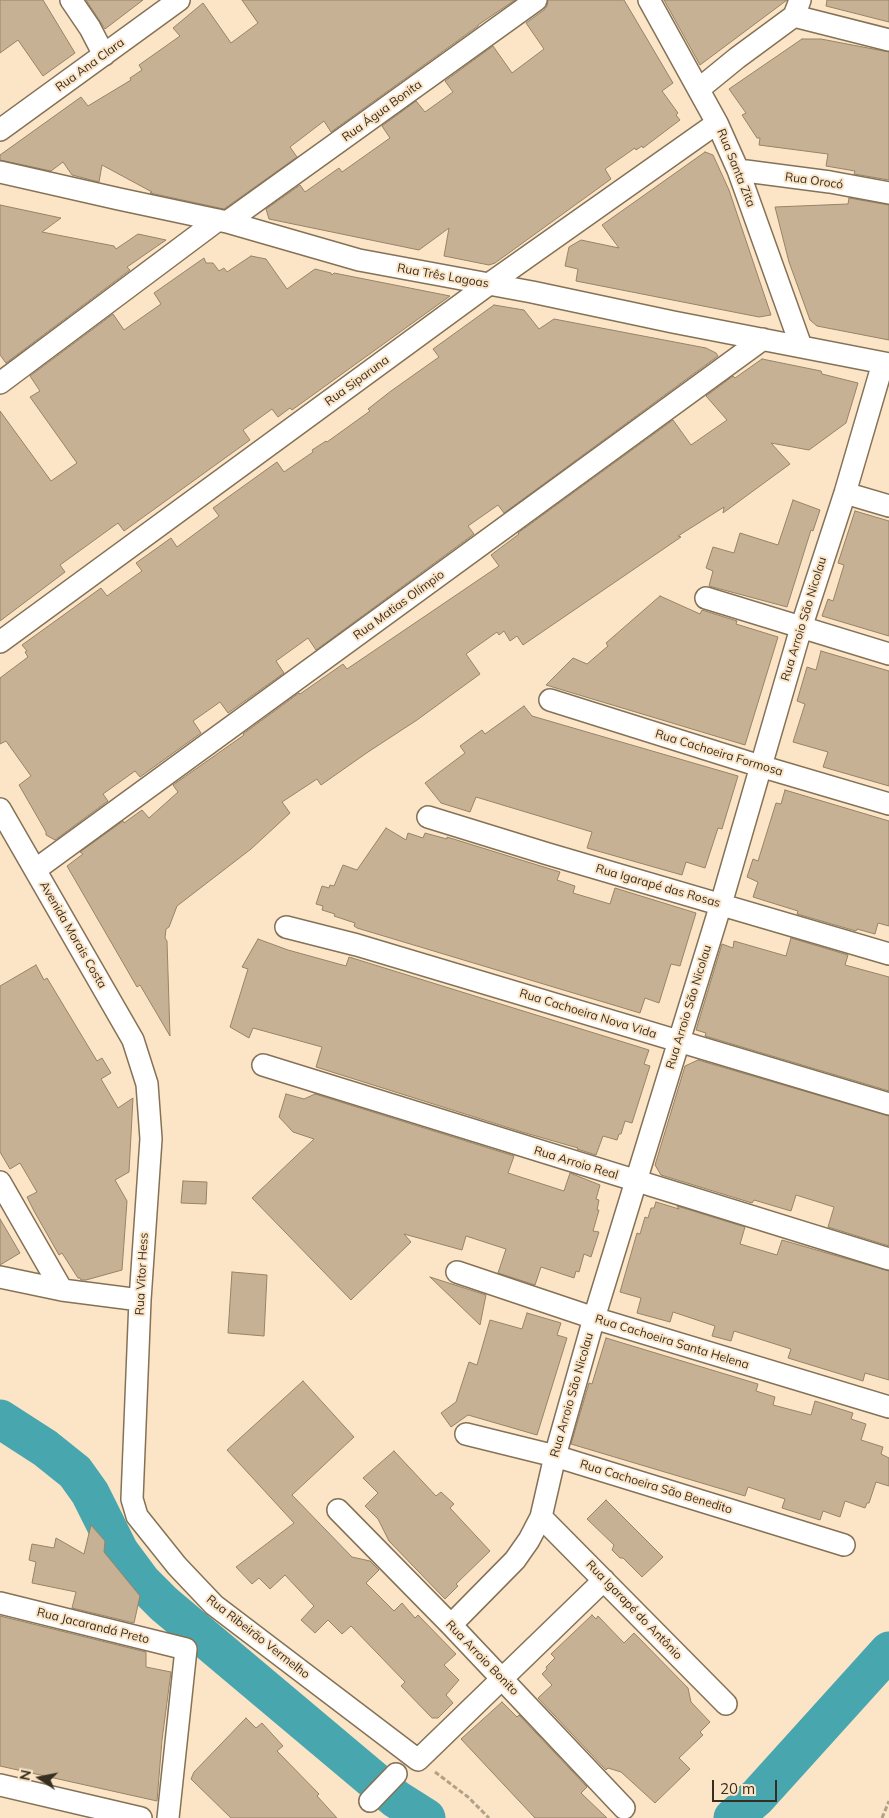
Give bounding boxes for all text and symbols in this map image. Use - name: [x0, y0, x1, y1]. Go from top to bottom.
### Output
- street label: Rua Ana Clara: [53, 35, 127, 95]
- street label: Rua Água Bonita: [339, 77, 425, 145]
- street label: Rua Santa Zita: [714, 127, 758, 209]
- street label: Rua Orocó: [784, 170, 844, 192]
- street label: Rua Três Lagoas: [396, 261, 490, 291]
- street label: Rua Siparuna: [322, 353, 392, 409]
- street label: Rua Arroio São Nicolau: [778, 555, 830, 683]
- street label: Rua Matias Olímpio: [351, 567, 447, 643]
- street label: Rua Cachoeira Formosa: [653, 727, 785, 779]
- street label: Rua Igarapé das Rosas: [594, 861, 722, 911]
- street label: Avenida Morais Costa: [36, 879, 110, 991]
- street label: Rua Arroio São Nicolau: [663, 943, 715, 1071]
- street label: Rua Cachoeira Nova Vida: [518, 986, 658, 1042]
- street label: Rua Arroio Real: [532, 1143, 620, 1183]
- street label: Rua Vitor Hess: [133, 1232, 151, 1316]
- street label: Rua Cachoeira Santa Helena: [593, 1312, 751, 1372]
- street label: Rua Arroio São Nicolau: [547, 1331, 597, 1459]
- street label: Rua Cachoeira São Benedito: [578, 1457, 734, 1517]
- street label: Rua Igarapé do Antônio: [583, 1557, 685, 1663]
- street label: Rua Ribeirão Vermelho: [203, 1592, 313, 1682]
- street label: Rua Jacarandá Preto: [35, 1605, 151, 1647]
- street label: Rua Arroio Bonito: [443, 1618, 521, 1698]
- north arrow: [15, 1753, 65, 1803]
- text: N: [15, 1768, 35, 1782]
- scale bar: [714, 1770, 779, 1802]
- text: 20 m: [720, 1779, 755, 1798]

